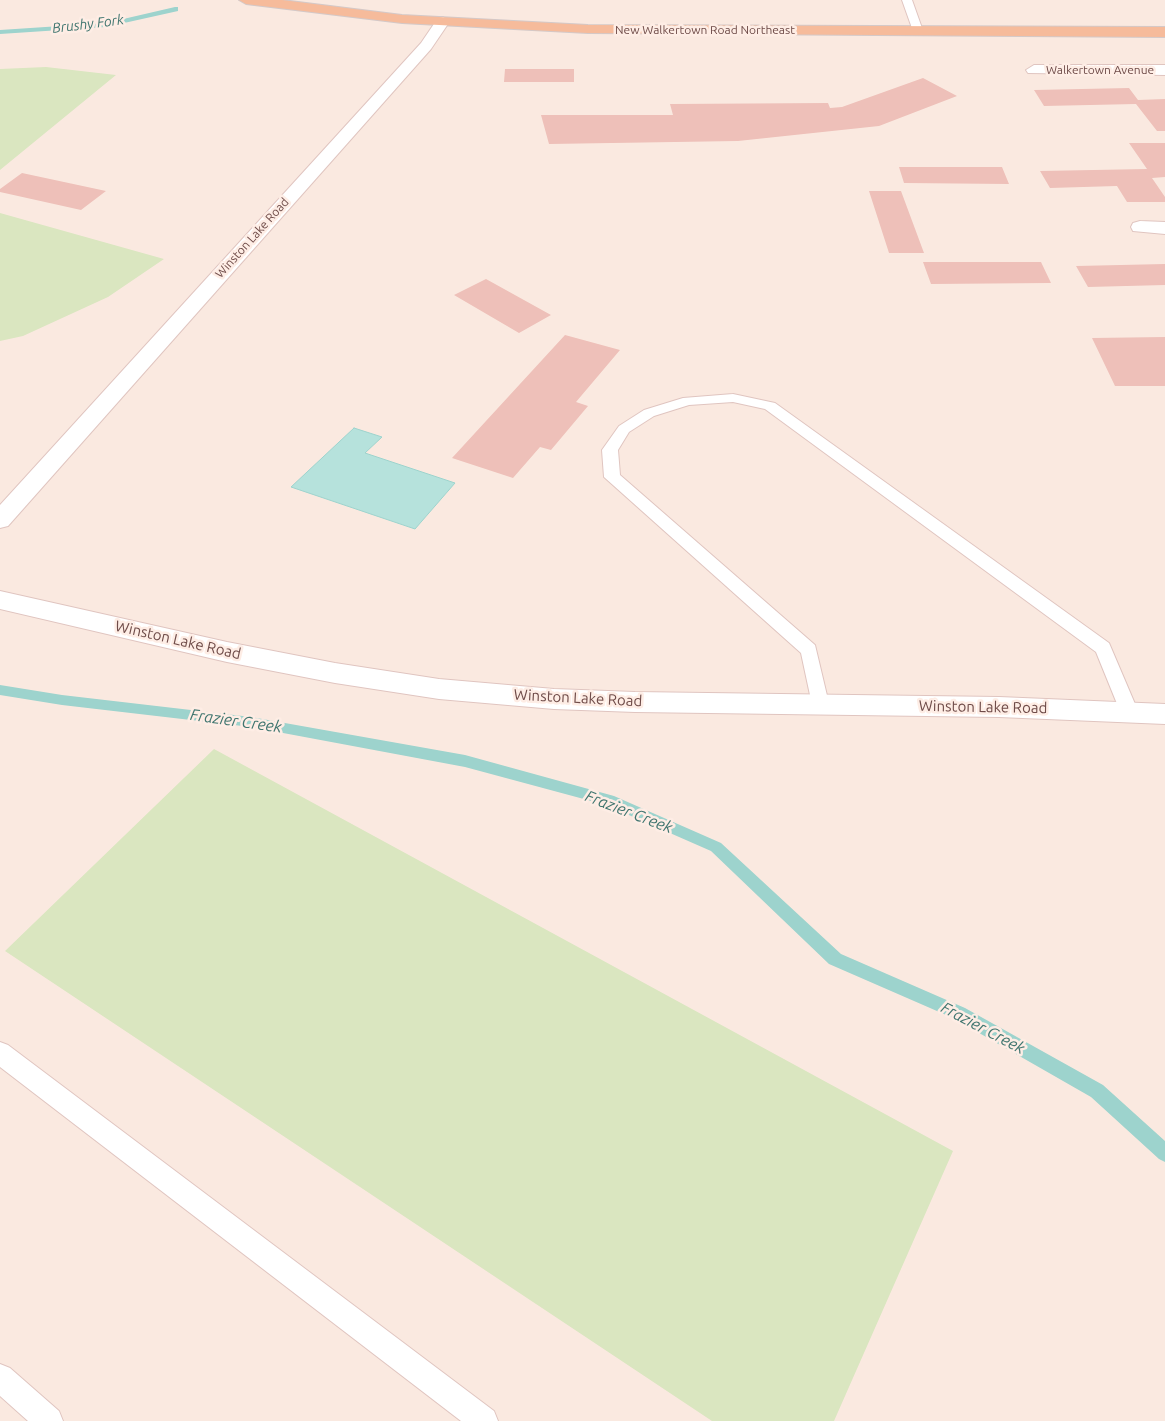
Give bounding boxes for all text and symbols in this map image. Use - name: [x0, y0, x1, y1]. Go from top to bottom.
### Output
- water label: Brushy Fork: [51, 11, 125, 37]
- street label: New Walkertown Road Northeast: [615, 23, 795, 37]
- street label: Walkertown Avenue: [1046, 63, 1154, 77]
- street label: Winston Lake Road: [212, 195, 292, 281]
- street label: Winston Lake Road: [113, 617, 243, 663]
- street label: Winston Lake Road: [513, 686, 643, 710]
- street label: Winston Lake Road: [919, 697, 1047, 717]
- water label: Frazier Creek: [189, 705, 283, 737]
- water label: Frazier Creek: [582, 786, 676, 838]
- water label: Frazier Creek: [938, 998, 1028, 1058]

